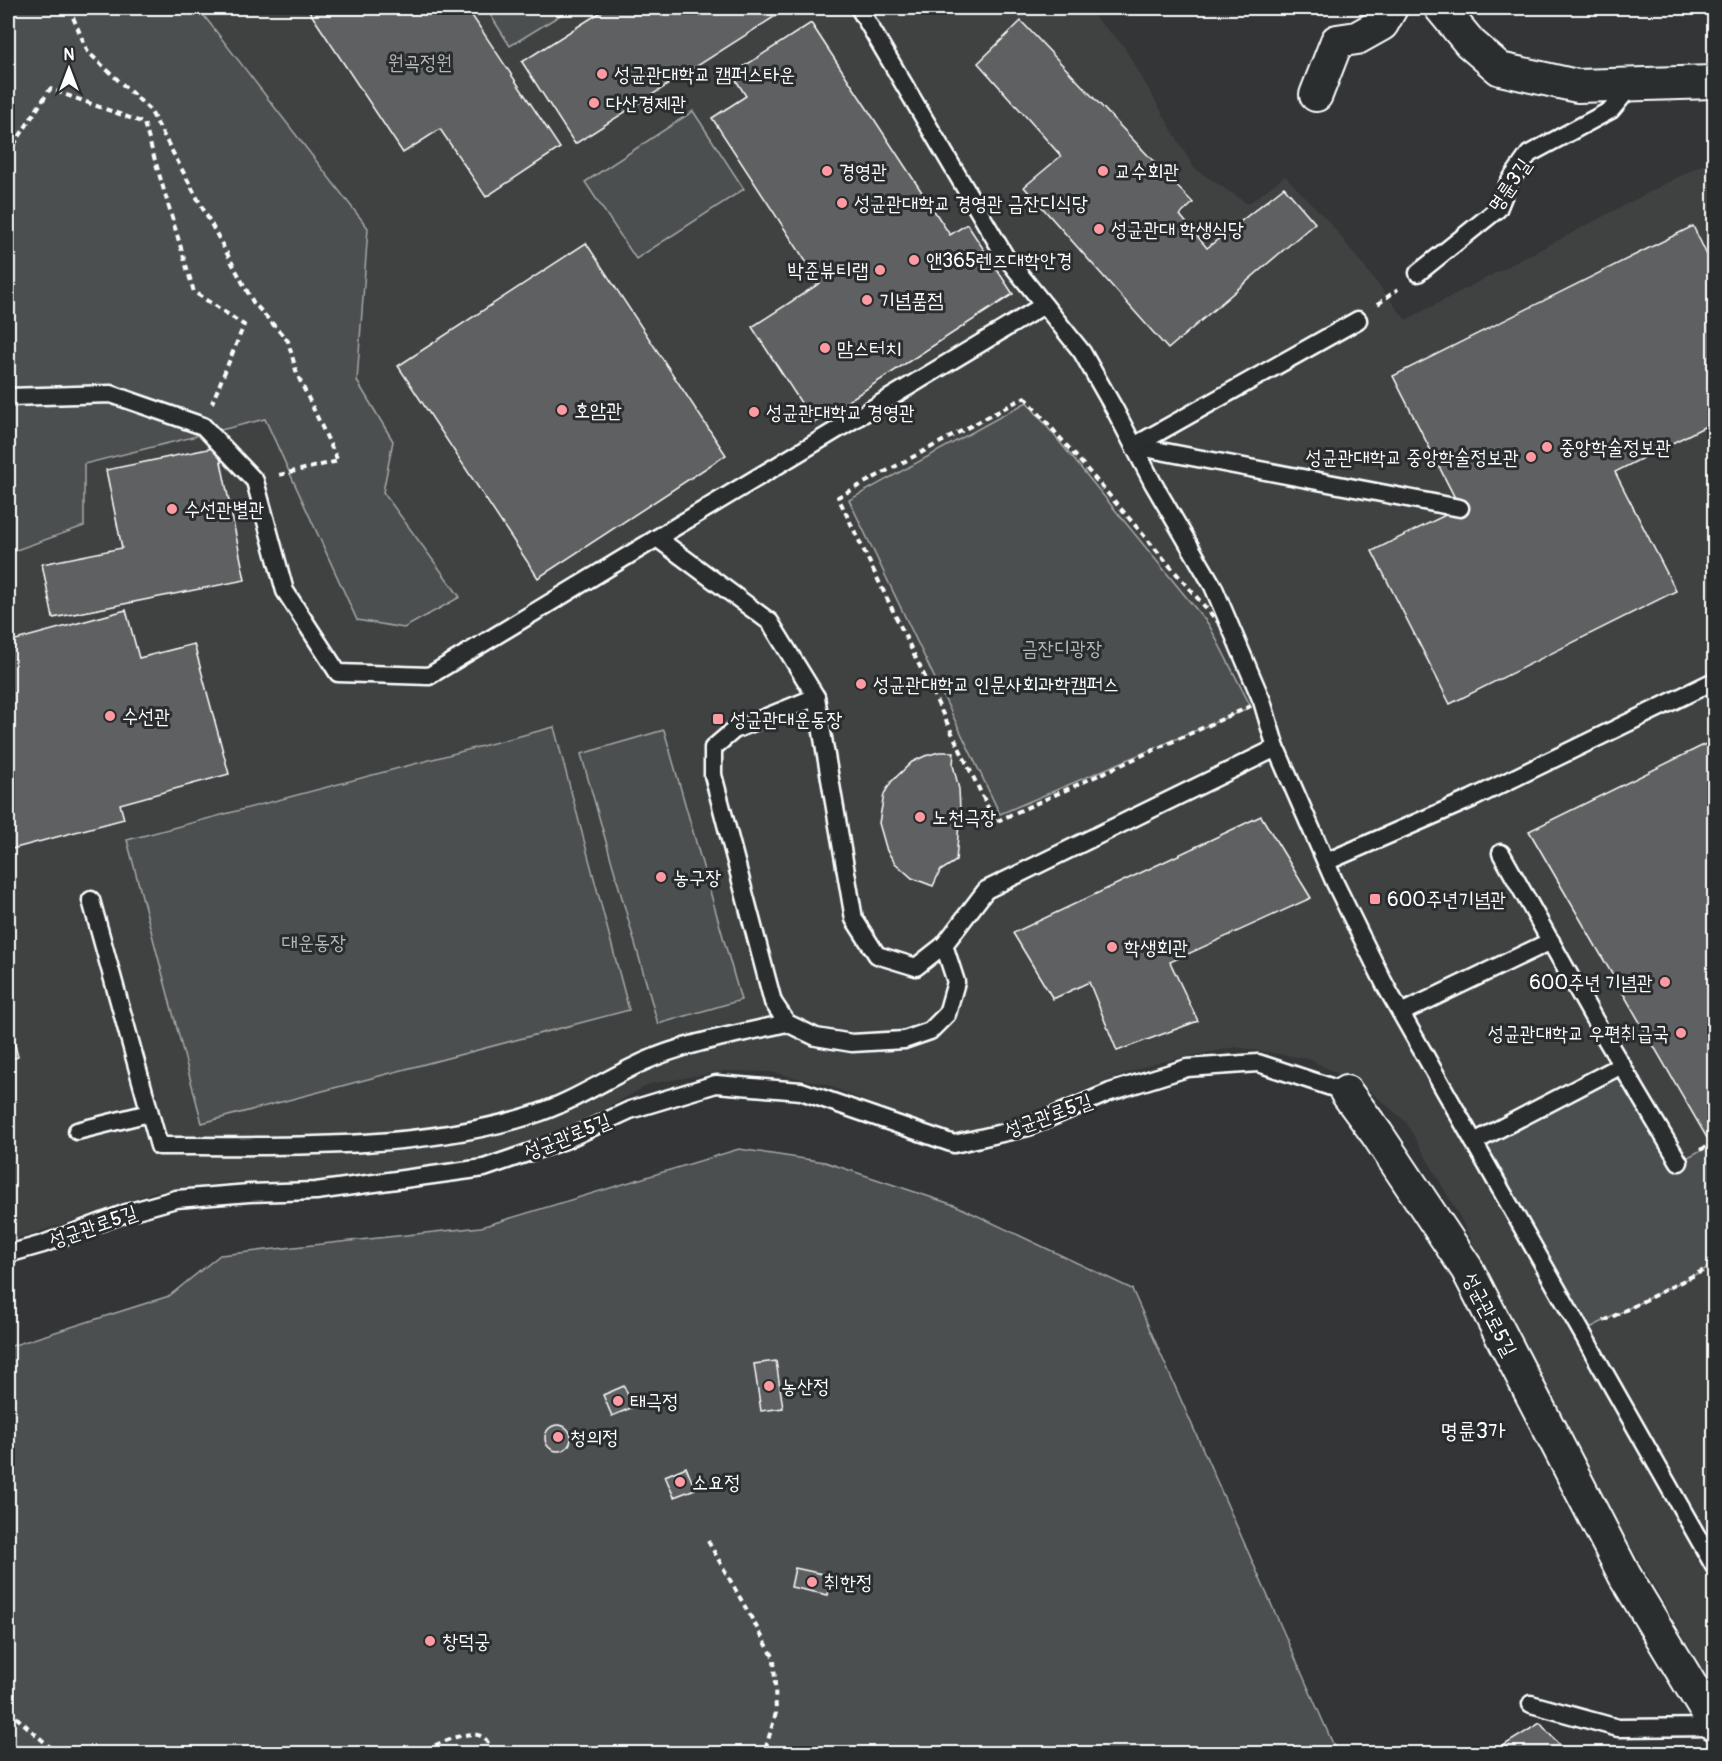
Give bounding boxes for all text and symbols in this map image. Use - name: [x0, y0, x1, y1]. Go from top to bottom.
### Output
- north arrow: [39, 39, 99, 99]
- text: N: [64, 45, 75, 65]
- park label: 원곡정원: [388, 50, 452, 75]
- place label: 성균관대학교 캠퍼스타운: [614, 62, 795, 87]
- marker: 성균관대학교 캠퍼스타운: [595, 67, 609, 81]
- place label: 다산경제관: [606, 91, 686, 116]
- marker: 다산경제관: [587, 96, 601, 110]
- street label: 명륜3길: [1482, 154, 1536, 217]
- place label: 경영관: [839, 159, 887, 184]
- place label: 교수회관: [1115, 159, 1179, 184]
- marker: 경영관: [820, 164, 834, 178]
- marker: 교수회관: [1096, 164, 1110, 178]
- place label: 성균관대학교 경영관 금잔디식당: [854, 191, 1088, 216]
- marker: 성균관대학교 경영관 금잔디식당: [835, 196, 849, 210]
- place label: 성균관대 학생식당: [1111, 217, 1244, 242]
- marker: 성균관대 학생식당: [1092, 222, 1106, 236]
- place label: 앤365렌즈대학안경: [926, 248, 1072, 273]
- marker: 앤365렌즈대학안경: [907, 253, 921, 267]
- place label: 박준뷰티랩: [788, 258, 868, 283]
- marker: 박준뷰티랩: [873, 263, 887, 277]
- place label: 기념품점: [879, 288, 943, 313]
- marker: 기념품점: [860, 293, 874, 307]
- place label: 맘스터치: [837, 336, 901, 361]
- marker: 맘스터치: [818, 341, 832, 355]
- place label: 호암관: [574, 398, 622, 423]
- place label: 성균관대학교 경영관: [766, 400, 915, 425]
- marker: 호암관: [555, 403, 569, 417]
- marker: 성균관대학교 경영관: [747, 405, 761, 419]
- place label: 중앙학술정보관: [1559, 435, 1672, 460]
- marker: 중앙학술정보관: [1540, 440, 1554, 454]
- place label: 성균관대학교 중앙학술정보관: [1305, 445, 1519, 470]
- marker: 성균관대학교 중앙학술정보관: [1524, 450, 1538, 464]
- place label: 수선관별관: [184, 497, 264, 522]
- marker: 수선관별관: [165, 502, 179, 516]
- park label: 금잔디광장: [1022, 636, 1102, 661]
- place label: 성균관대학교 인문사회과학캠퍼스: [873, 672, 1119, 697]
- marker: 성균관대학교 인문사회과학캠퍼스: [854, 677, 868, 691]
- place label: 수선관: [122, 704, 170, 729]
- place label: 성균관대운동장: [730, 707, 843, 732]
- marker: 수선관: [103, 709, 117, 723]
- marker: 성균관대운동장: [711, 712, 725, 726]
- place label: 노천극장: [932, 805, 996, 830]
- marker: 노천극장: [913, 810, 927, 824]
- place label: 농구장: [673, 865, 721, 890]
- marker: 농구장: [654, 870, 668, 884]
- place label: 600주년기념관: [1387, 887, 1506, 912]
- marker: 600주년기념관: [1368, 892, 1382, 906]
- park label: 대운동장: [282, 930, 346, 955]
- place label: 학생회관: [1124, 935, 1188, 960]
- marker: 학생회관: [1105, 940, 1119, 954]
- place label: 600주년 기념관: [1529, 970, 1653, 995]
- marker: 600주년 기념관: [1658, 975, 1672, 989]
- place label: 성균관대학교 우편취급국: [1488, 1021, 1669, 1046]
- marker: 성균관대학교 우편취급국: [1674, 1026, 1688, 1040]
- street label: 성균관로5길: [1001, 1088, 1095, 1143]
- street label: 성균관로5길: [520, 1108, 614, 1165]
- street label: 성균관로5길: [46, 1200, 140, 1253]
- street label: 성균관로5길: [1457, 1268, 1522, 1360]
- place label: 농산정: [781, 1374, 829, 1399]
- marker: 농산정: [762, 1379, 776, 1393]
- place label: 태극정: [630, 1389, 678, 1414]
- marker: 태극정: [611, 1394, 625, 1408]
- district label: 명륜3가: [1440, 1417, 1506, 1445]
- place label: 청의정: [570, 1425, 618, 1450]
- marker: 청의정: [551, 1430, 565, 1444]
- place label: 소요정: [692, 1470, 740, 1495]
- marker: 소요정: [673, 1475, 687, 1489]
- place label: 취한정: [824, 1570, 872, 1595]
- marker: 취한정: [805, 1575, 819, 1589]
- place label: 창덕궁: [442, 1629, 490, 1654]
- marker: 창덕궁: [423, 1634, 437, 1648]

